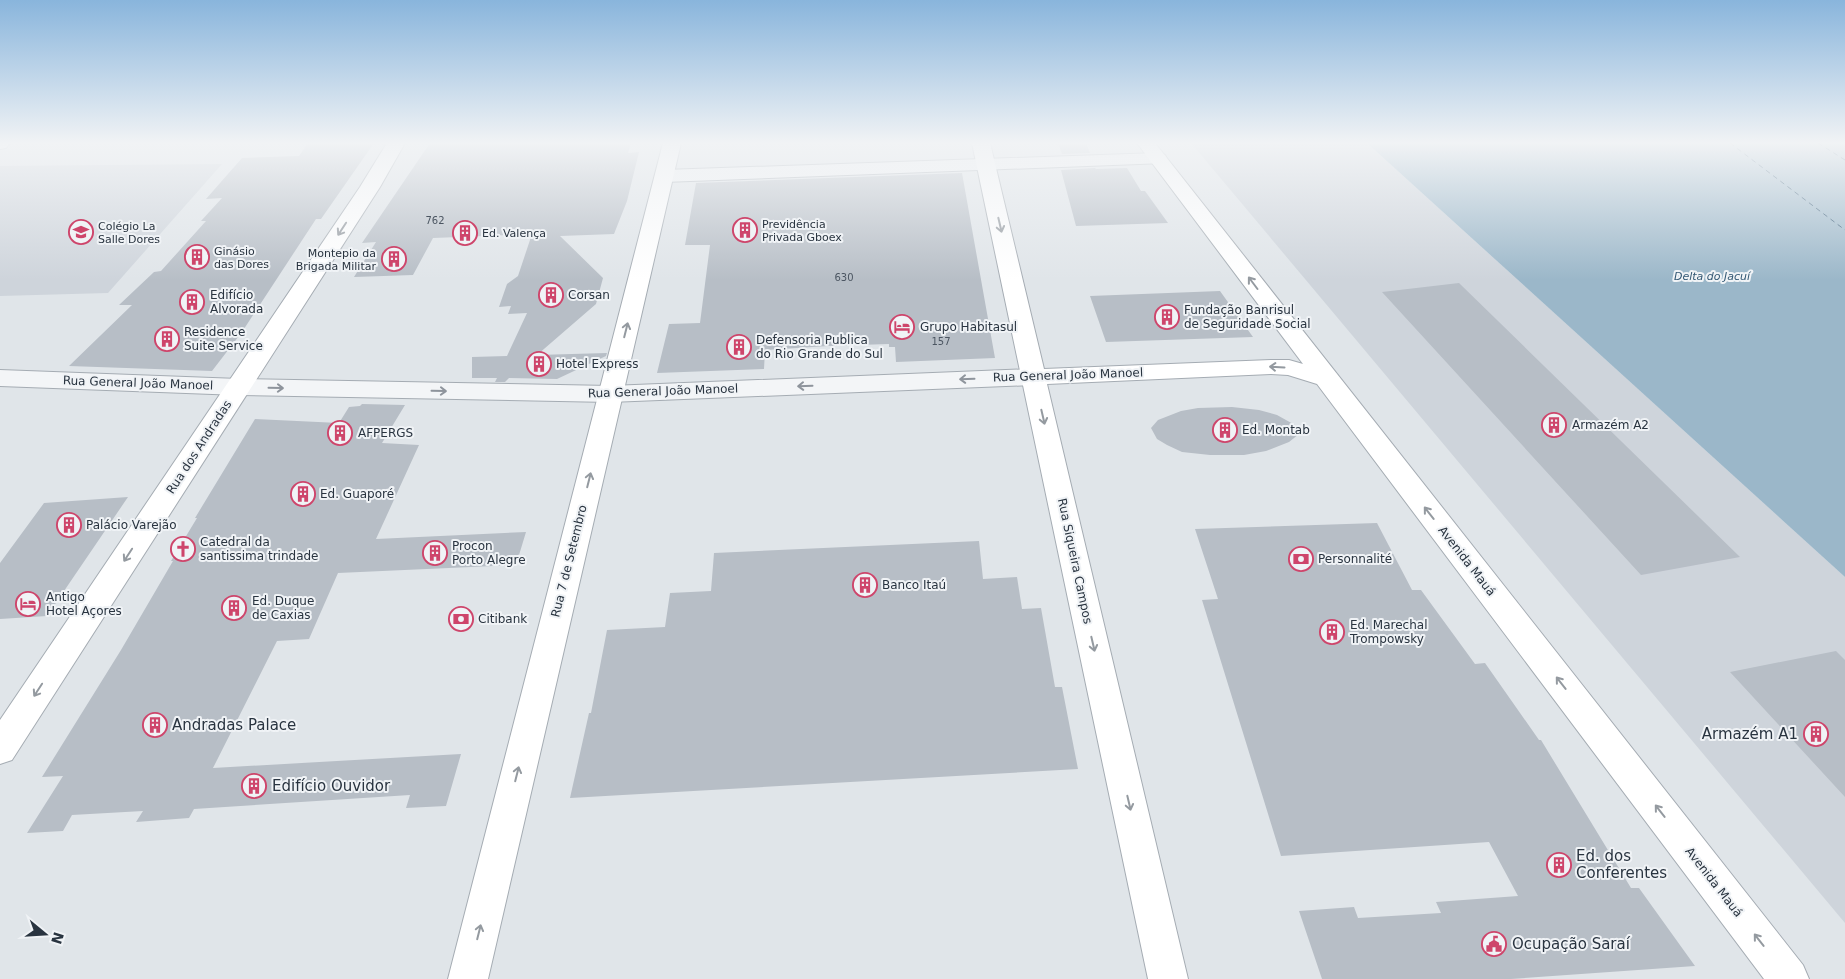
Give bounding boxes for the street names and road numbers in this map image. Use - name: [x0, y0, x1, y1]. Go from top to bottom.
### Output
- street label: Rua General João Manoel: [993, 365, 1143, 385]
- street label: Rua General João Manoel: [63, 373, 213, 393]
- street label: Rua General João Manoel: [588, 381, 738, 401]
- street label: Rua dos Andradas: [164, 398, 234, 496]
- street label: Rua Siqueira Campos: [1055, 497, 1095, 625]
- street label: Rua 7 de Setembro: [548, 503, 590, 619]
- street label: Avenida Mauá: [1436, 523, 1498, 599]
- street label: Avenida Mauá: [1683, 844, 1745, 920]

